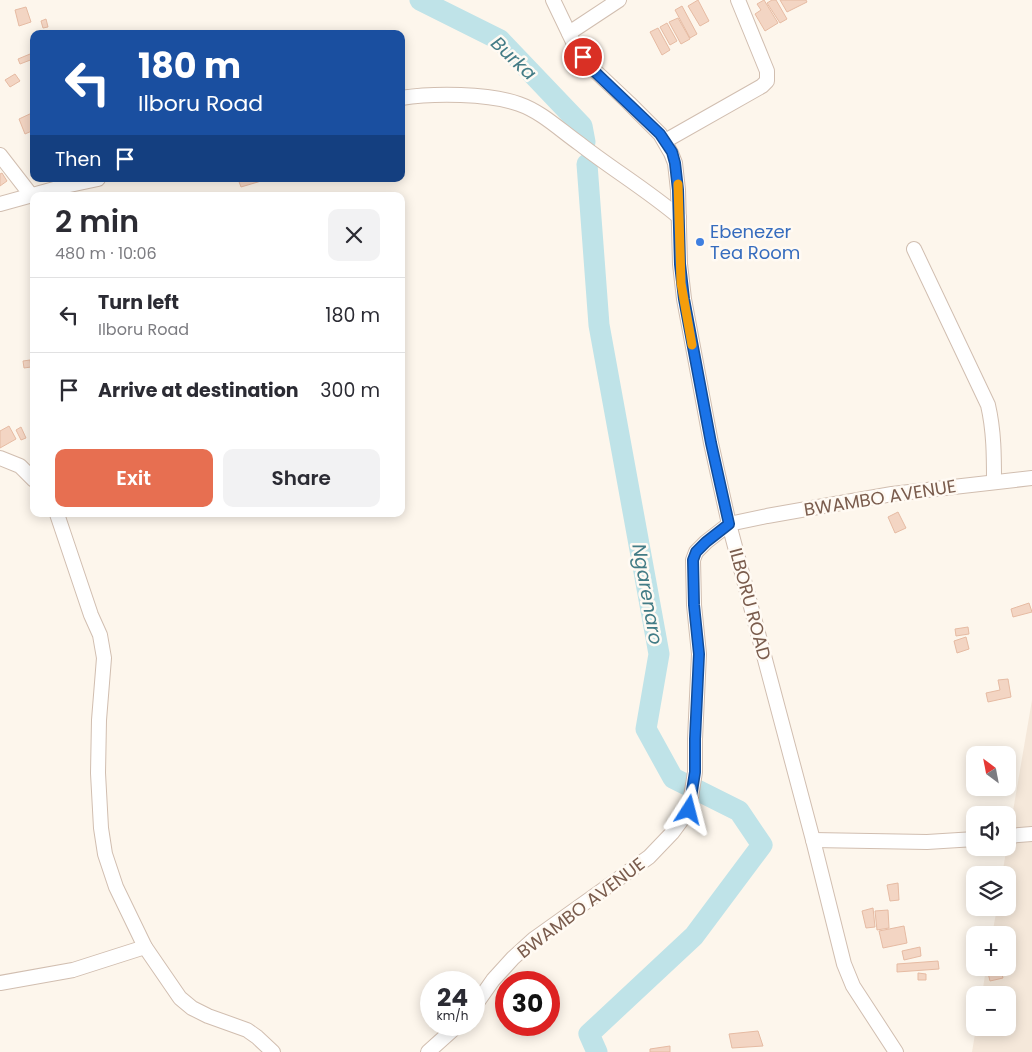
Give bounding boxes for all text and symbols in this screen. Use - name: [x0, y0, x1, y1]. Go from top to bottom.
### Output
- water label: Burka: [485, 30, 543, 87]
- pin: [562, 36, 604, 78]
- text: 180 m: [138, 41, 241, 90]
- icon: arrive: [569, 43, 597, 71]
- icon: left: [55, 50, 120, 115]
- text: Ilboru Road: [138, 88, 263, 119]
- icon: arrive: [111, 145, 139, 173]
- text: Then: [55, 146, 101, 173]
- text: 2 min: [55, 200, 139, 243]
- button: close: [328, 209, 380, 261]
- place label: Ebenezer Tea Room: [710, 219, 800, 265]
- marker: Ebenezer Tea Room: [694, 236, 706, 248]
- text: 480 m · 10:06: [55, 242, 157, 265]
- text: Turn left: [98, 289, 179, 316]
- icon: left: [55, 301, 83, 329]
- text: 180 m: [325, 302, 380, 329]
- text: Ilboru Road: [98, 318, 189, 341]
- icon: arrive: [55, 376, 83, 404]
- text: Arrive at destination: [98, 377, 299, 404]
- text: 300 m: [320, 377, 380, 404]
- button: Exit: [55, 449, 213, 507]
- button: Share: [223, 449, 380, 507]
- street label: BWAMBO AVENUE: [802, 473, 958, 522]
- water label: Ngarenaro: [625, 541, 670, 647]
- street label: ILBORU ROAD: [723, 545, 777, 663]
- north arrow: [966, 746, 1016, 796]
- map controls: [966, 746, 1016, 1036]
- position arrow: [662, 783, 714, 835]
- button: sound: [966, 806, 1016, 856]
- street label: BWAMBO AVENUE: [512, 851, 650, 964]
- button: layers: [966, 866, 1016, 916]
- button: +: [966, 926, 1016, 976]
- speed limit sign: 30: [495, 971, 560, 1036]
- text: 24: [437, 980, 468, 1015]
- button: −: [966, 986, 1016, 1036]
- text: km/h: [437, 1007, 468, 1024]

